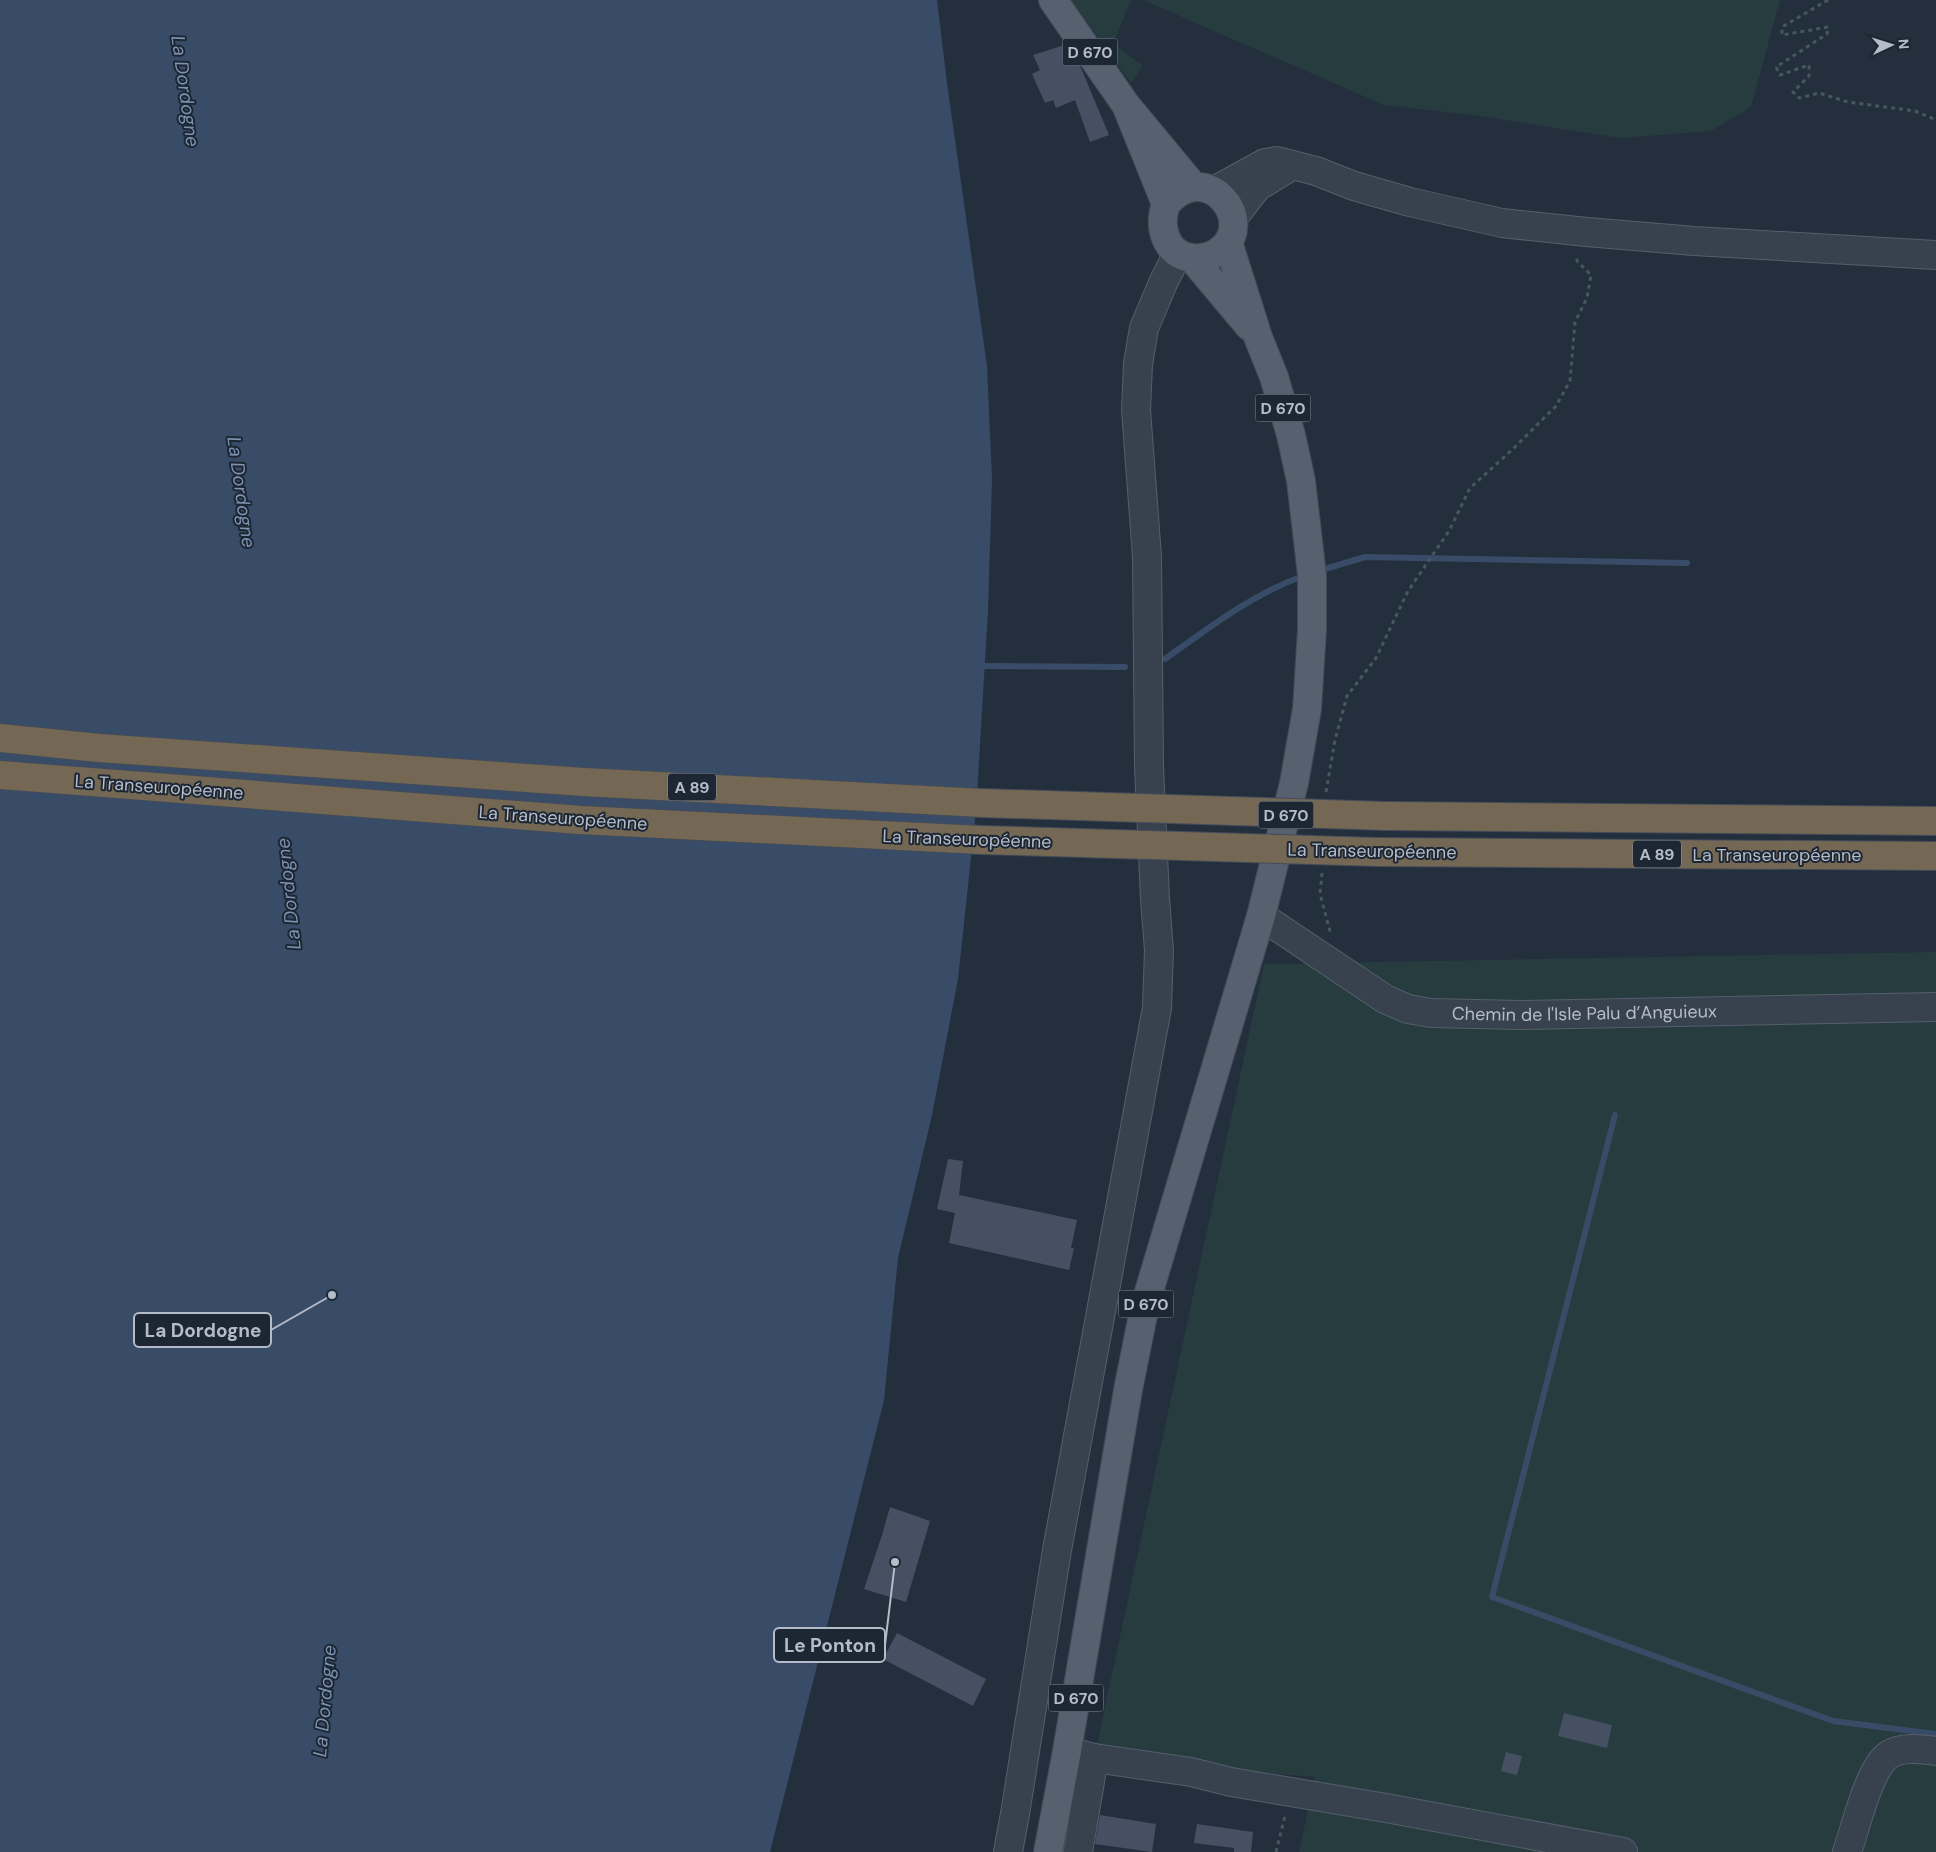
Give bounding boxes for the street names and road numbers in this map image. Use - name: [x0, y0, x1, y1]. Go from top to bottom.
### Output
- road number: D 670: [1062, 38, 1118, 66]
- road number: D 670: [1256, 394, 1310, 422]
- street label: La Transeuropéenne: [74, 769, 244, 805]
- road number: A 89: [668, 774, 716, 800]
- street label: La Transeuropéenne: [478, 800, 648, 836]
- road number: D 670: [1258, 802, 1314, 828]
- street label: La Transeuropéenne: [882, 824, 1052, 854]
- street label: La Transeuropéenne: [1287, 838, 1457, 864]
- road number: A 89: [1633, 841, 1681, 868]
- street label: La Transeuropéenne: [1692, 843, 1862, 867]
- street label: Chemin de l'Isle Palu d’Anguieux: [1452, 999, 1717, 1027]
- road number: D 670: [1118, 1290, 1174, 1318]
- road number: D 670: [1048, 1685, 1104, 1712]

